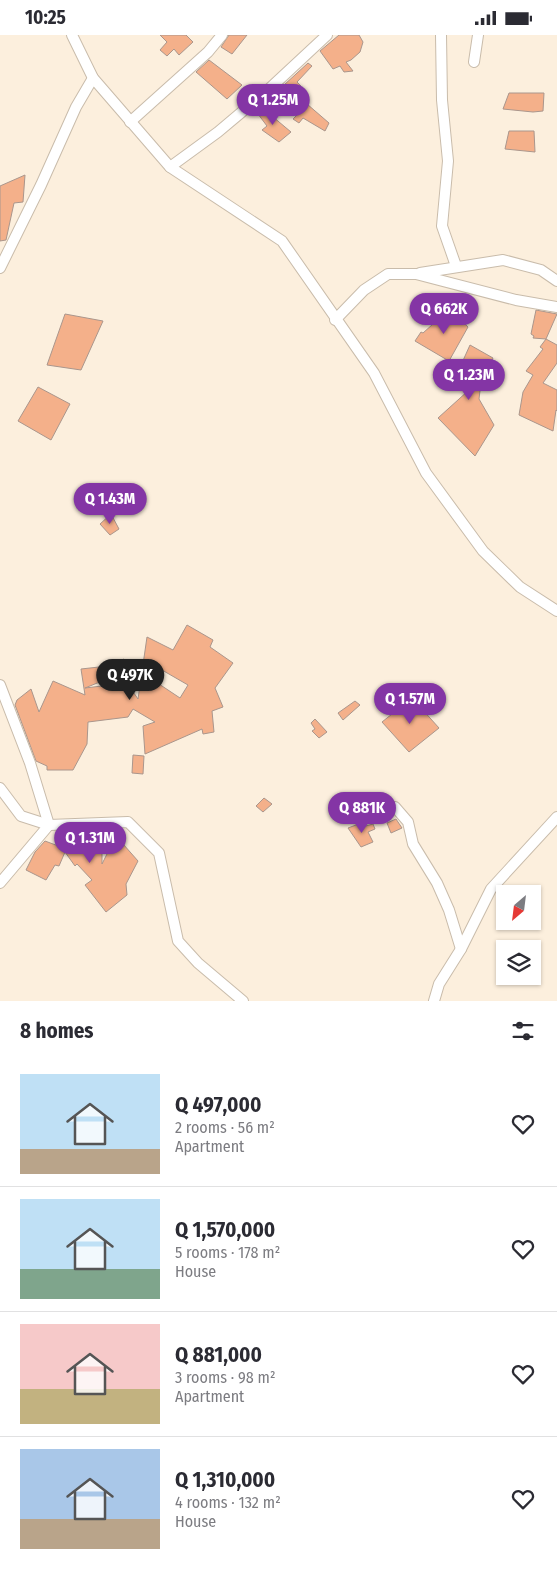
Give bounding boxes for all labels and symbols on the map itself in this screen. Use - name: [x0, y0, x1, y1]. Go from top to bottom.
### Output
- pin: Q 1.25M: [227, 83, 319, 126]
- pin: Q 662K: [403, 293, 485, 335]
- pin: Q 1.23M: [423, 359, 515, 401]
- pin: Q 1.43M: [64, 483, 156, 525]
- pin: Q 497K: [89, 659, 171, 701]
- pin: Q 1.57M: [364, 683, 456, 725]
- pin: Q 881K: [321, 791, 403, 834]
- pin: Q 1.31M: [44, 821, 136, 864]
- north arrow: [496, 885, 541, 930]

